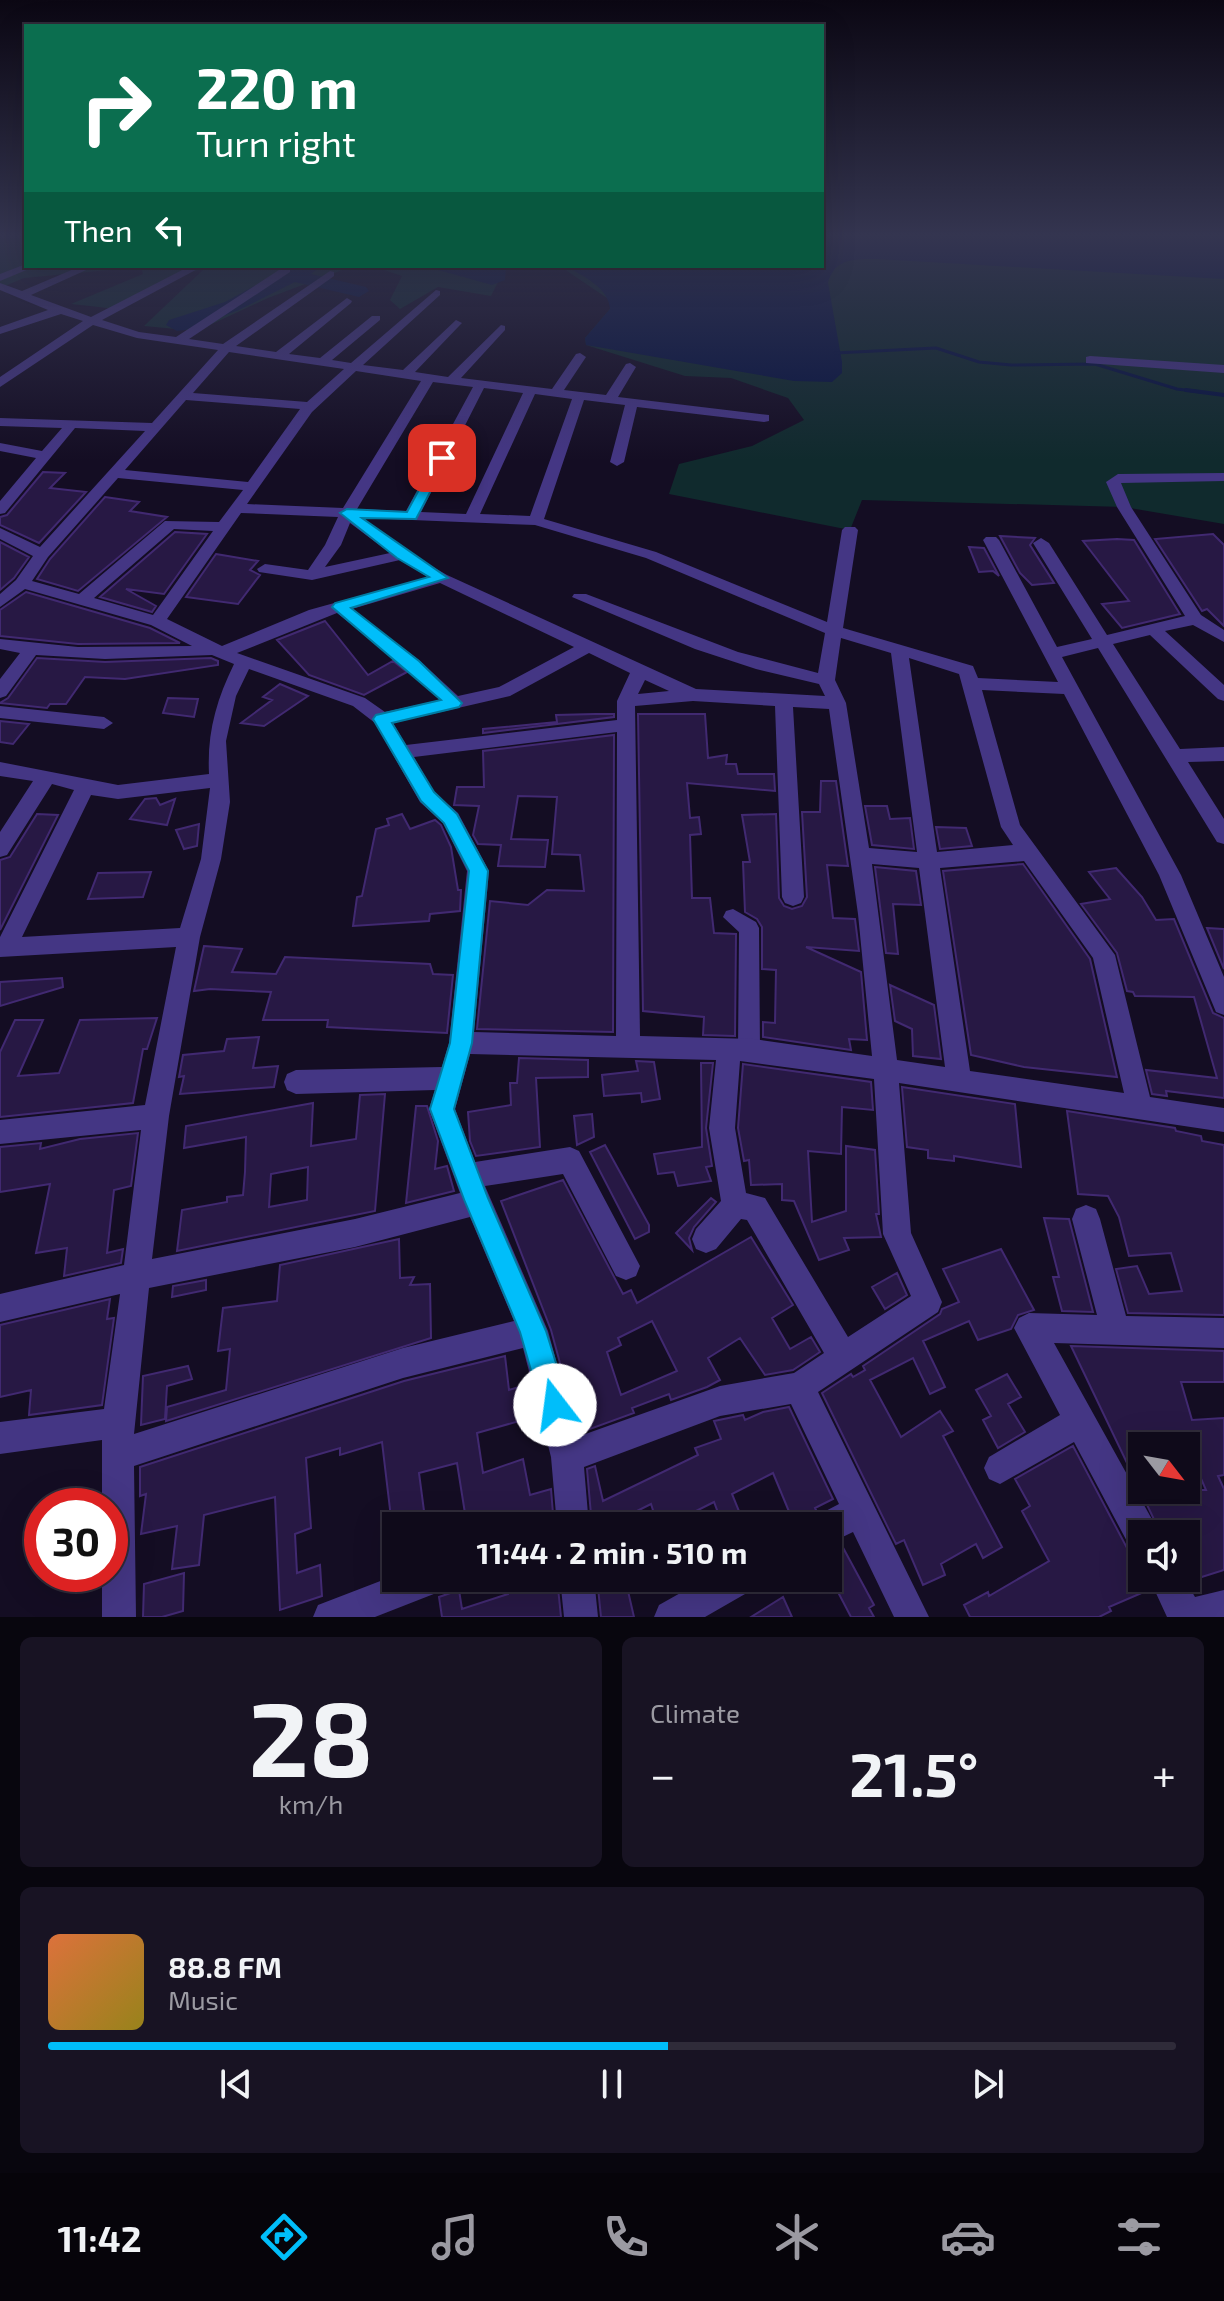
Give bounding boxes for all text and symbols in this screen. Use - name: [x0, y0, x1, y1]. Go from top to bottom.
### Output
- text: 220 m: [196, 53, 358, 120]
- icon: right: [64, 56, 168, 160]
- text: Turn right: [196, 121, 356, 164]
- icon: left: [148, 208, 192, 252]
- text: Then: [64, 212, 132, 248]
- pin: [408, 424, 476, 492]
- icon: arrive: [420, 436, 464, 480]
- position arrow: [513, 1363, 597, 1447]
- north arrow: [1128, 1432, 1200, 1504]
- map controls: [1128, 1432, 1200, 1592]
- speed limit sign: 30: [24, 1488, 128, 1592]
- button: sound: [1128, 1520, 1200, 1592]
- text: 11:44 · 2 min · 510 m: [477, 1534, 747, 1570]
- text: 28: [248, 1673, 374, 1798]
- text: Climate: [650, 1697, 740, 1728]
- text: 21.5°: [849, 1737, 978, 1809]
- text: −: [650, 1747, 676, 1800]
- text: +: [1152, 1747, 1176, 1800]
- text: km/h: [279, 1788, 343, 1819]
- text: 88.8 FM: [168, 1948, 282, 1984]
- text: Music: [168, 1984, 238, 2015]
- icon: previous: [214, 2062, 258, 2106]
- icon: pause: [590, 2062, 634, 2106]
- icon: next: [966, 2062, 1010, 2106]
- icon: directions: [256, 2209, 312, 2265]
- icon: music: [427, 2209, 483, 2265]
- icon: phone: [598, 2209, 654, 2265]
- icon: climate: [769, 2209, 825, 2265]
- icon: car: [940, 2209, 996, 2265]
- icon: filters: [1111, 2209, 1167, 2265]
- text: 11:42: [57, 2216, 142, 2259]

